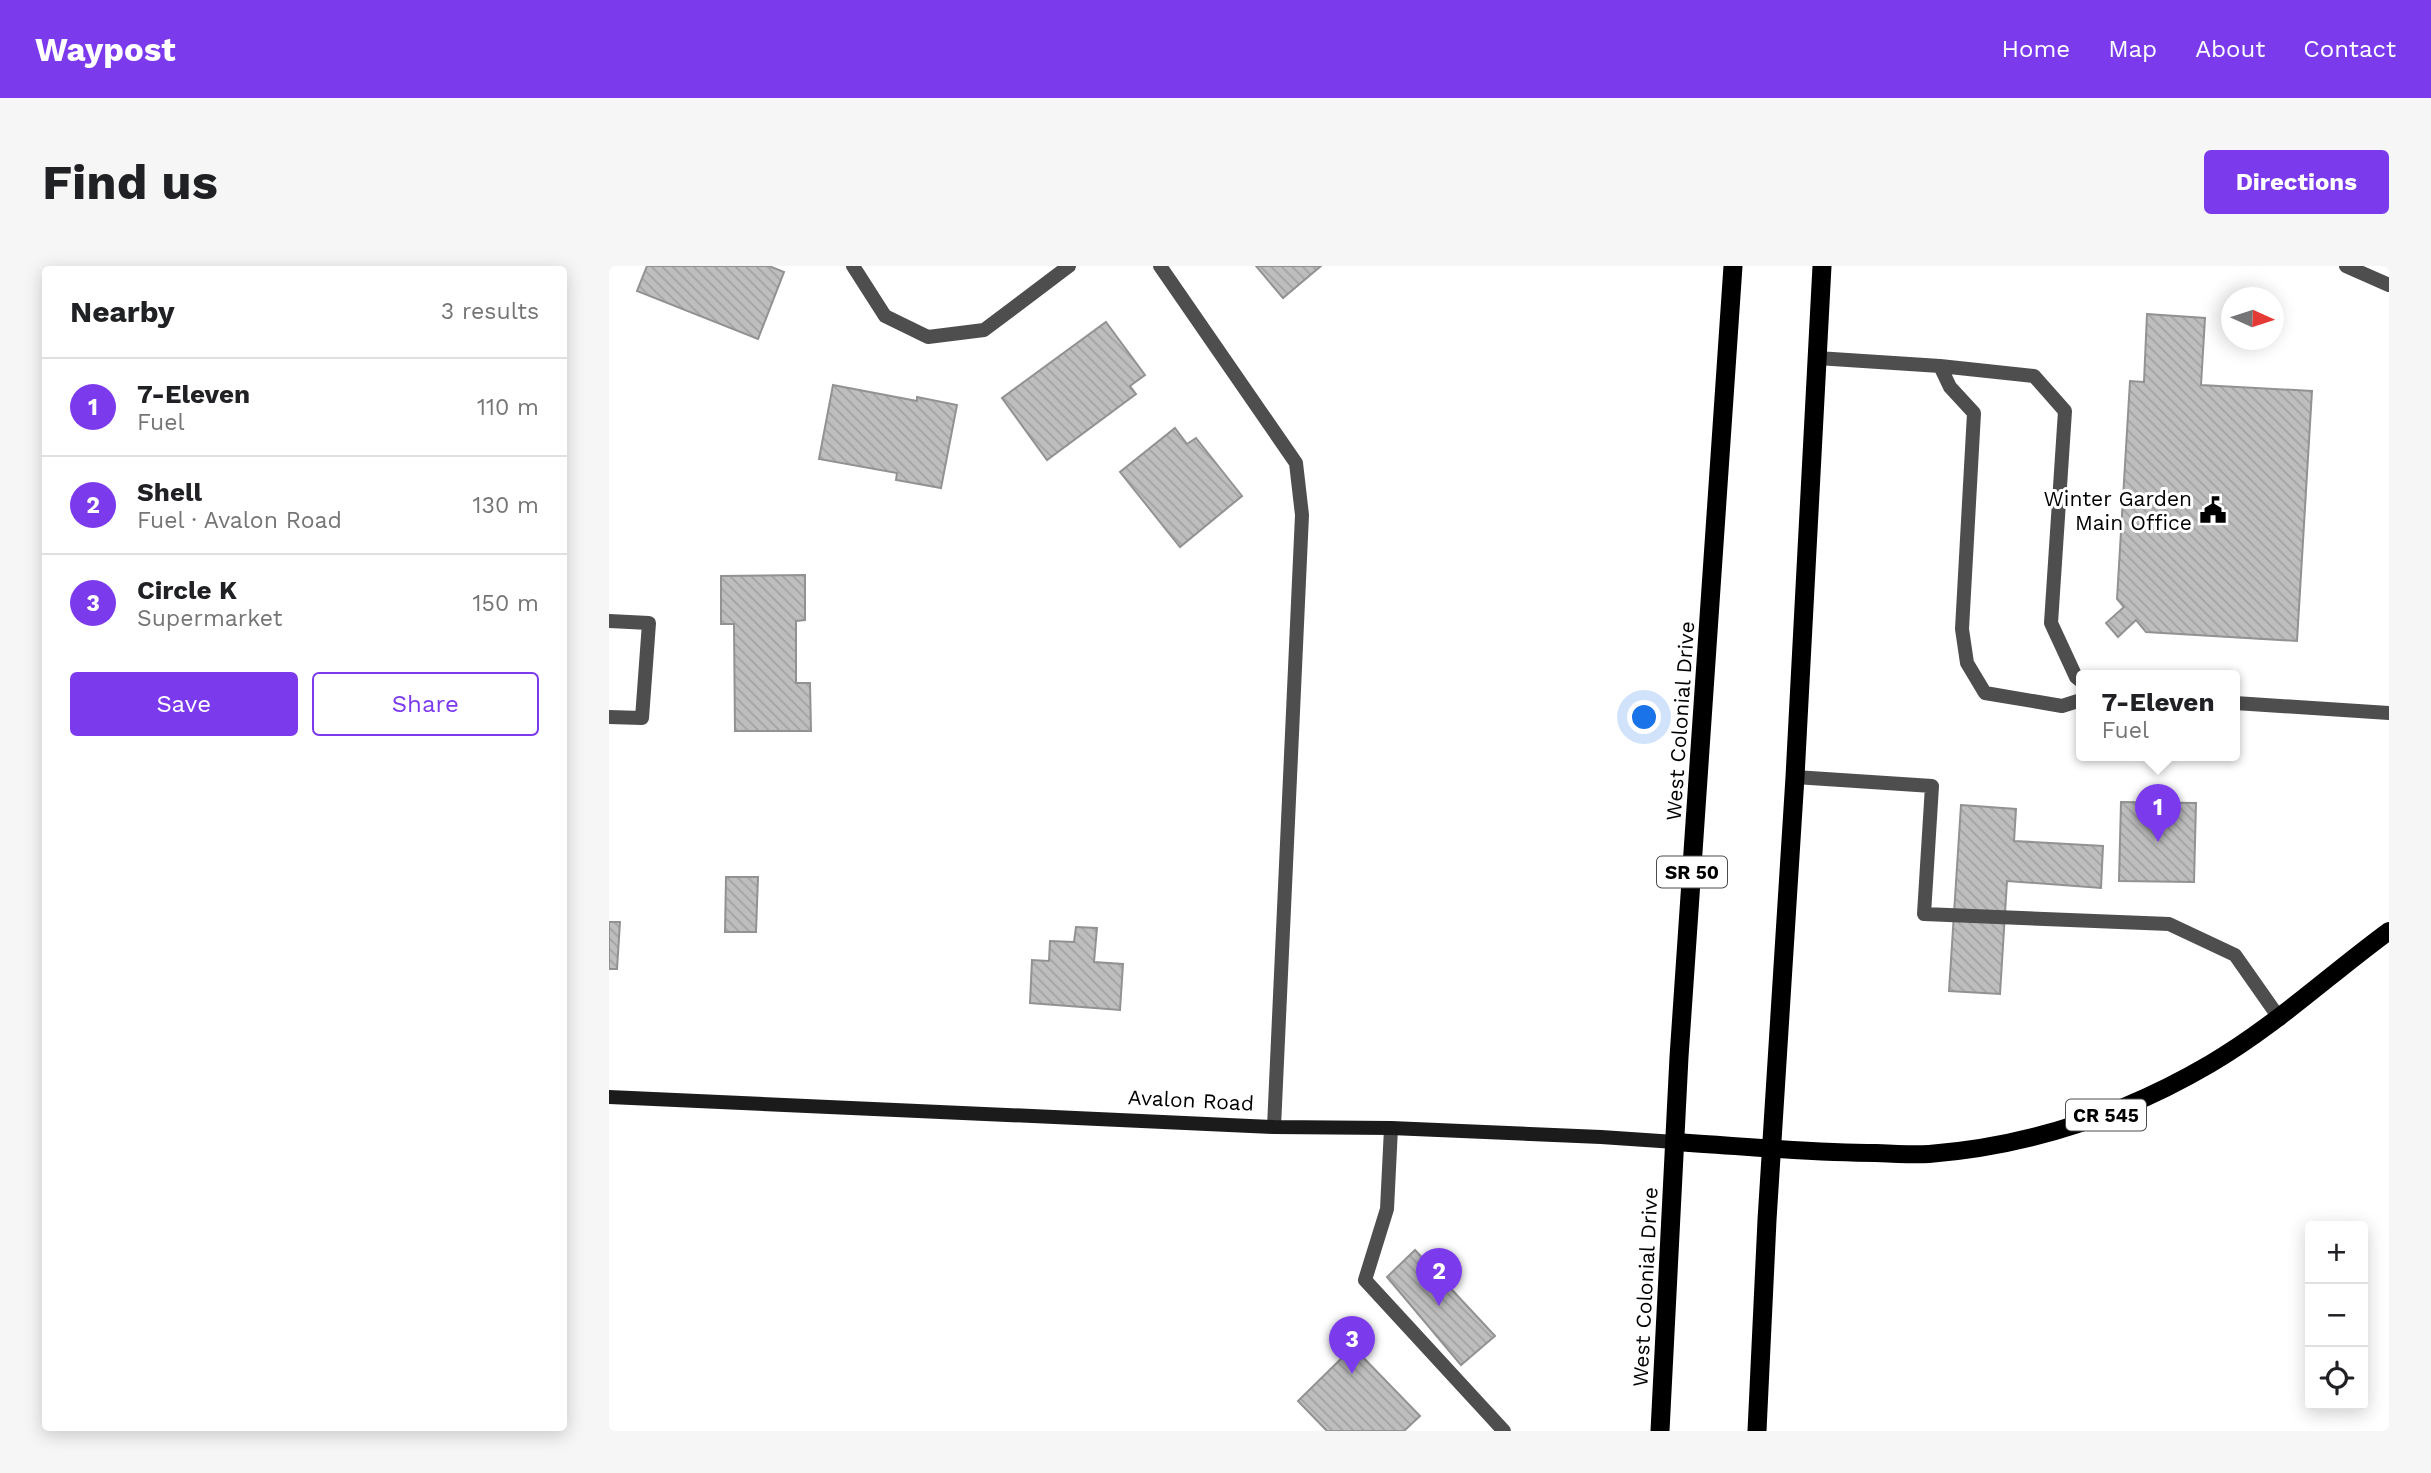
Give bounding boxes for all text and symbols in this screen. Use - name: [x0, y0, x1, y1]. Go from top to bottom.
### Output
- text: Waypost: [35, 30, 176, 69]
- text: Home: [2002, 35, 2070, 63]
- text: Map: [2108, 35, 2157, 63]
- text: About: [2195, 35, 2265, 63]
- text: Contact: [2303, 35, 2396, 63]
- button: Directions: [2204, 150, 2389, 214]
- text: Find us: [42, 153, 218, 211]
- north arrow: [2221, 287, 2284, 350]
- text: Nearby: [70, 294, 175, 329]
- text: 3 results: [441, 298, 539, 325]
- text: 7-Eleven: [137, 379, 250, 409]
- text: 1: [88, 394, 98, 421]
- text: 110 m: [477, 394, 539, 421]
- text: Fuel: [137, 409, 185, 436]
- text: Shell: [137, 477, 202, 507]
- place label: Winter Garden Main Office: [2044, 486, 2192, 535]
- text: 2: [86, 492, 100, 519]
- text: 130 m: [473, 492, 539, 519]
- public building icon: Winter Garden Main Office: [2198, 495, 2228, 525]
- text: Fuel · Avalon Road: [137, 507, 342, 534]
- text: Circle K: [137, 575, 237, 605]
- text: 3: [86, 590, 100, 617]
- text: 150 m: [473, 590, 539, 617]
- text: Supermarket: [137, 605, 282, 632]
- street label: West Colonial Drive: [1661, 620, 1699, 822]
- popup: [2076, 670, 2240, 761]
- button: Save: [70, 672, 298, 736]
- button: Share: [312, 672, 539, 736]
- text: 7-Eleven: [2101, 687, 2215, 717]
- your location: [1627, 700, 1661, 734]
- text: Fuel: [2101, 717, 2149, 744]
- pin: 1: [2135, 784, 2181, 842]
- road number: SR 50: [1657, 856, 1727, 888]
- street label: Avalon Road: [1127, 1084, 1255, 1116]
- road number: CR 545: [2066, 1100, 2146, 1130]
- street label: West Colonial Drive: [1627, 1186, 1663, 1388]
- map controls: [2305, 1221, 2368, 1410]
- button: +: [2305, 1221, 2368, 1284]
- pin: 2: [1416, 1248, 1462, 1306]
- button: −: [2305, 1284, 2368, 1347]
- pin: 3: [1329, 1316, 1375, 1374]
- button: locate: [2305, 1347, 2368, 1410]

